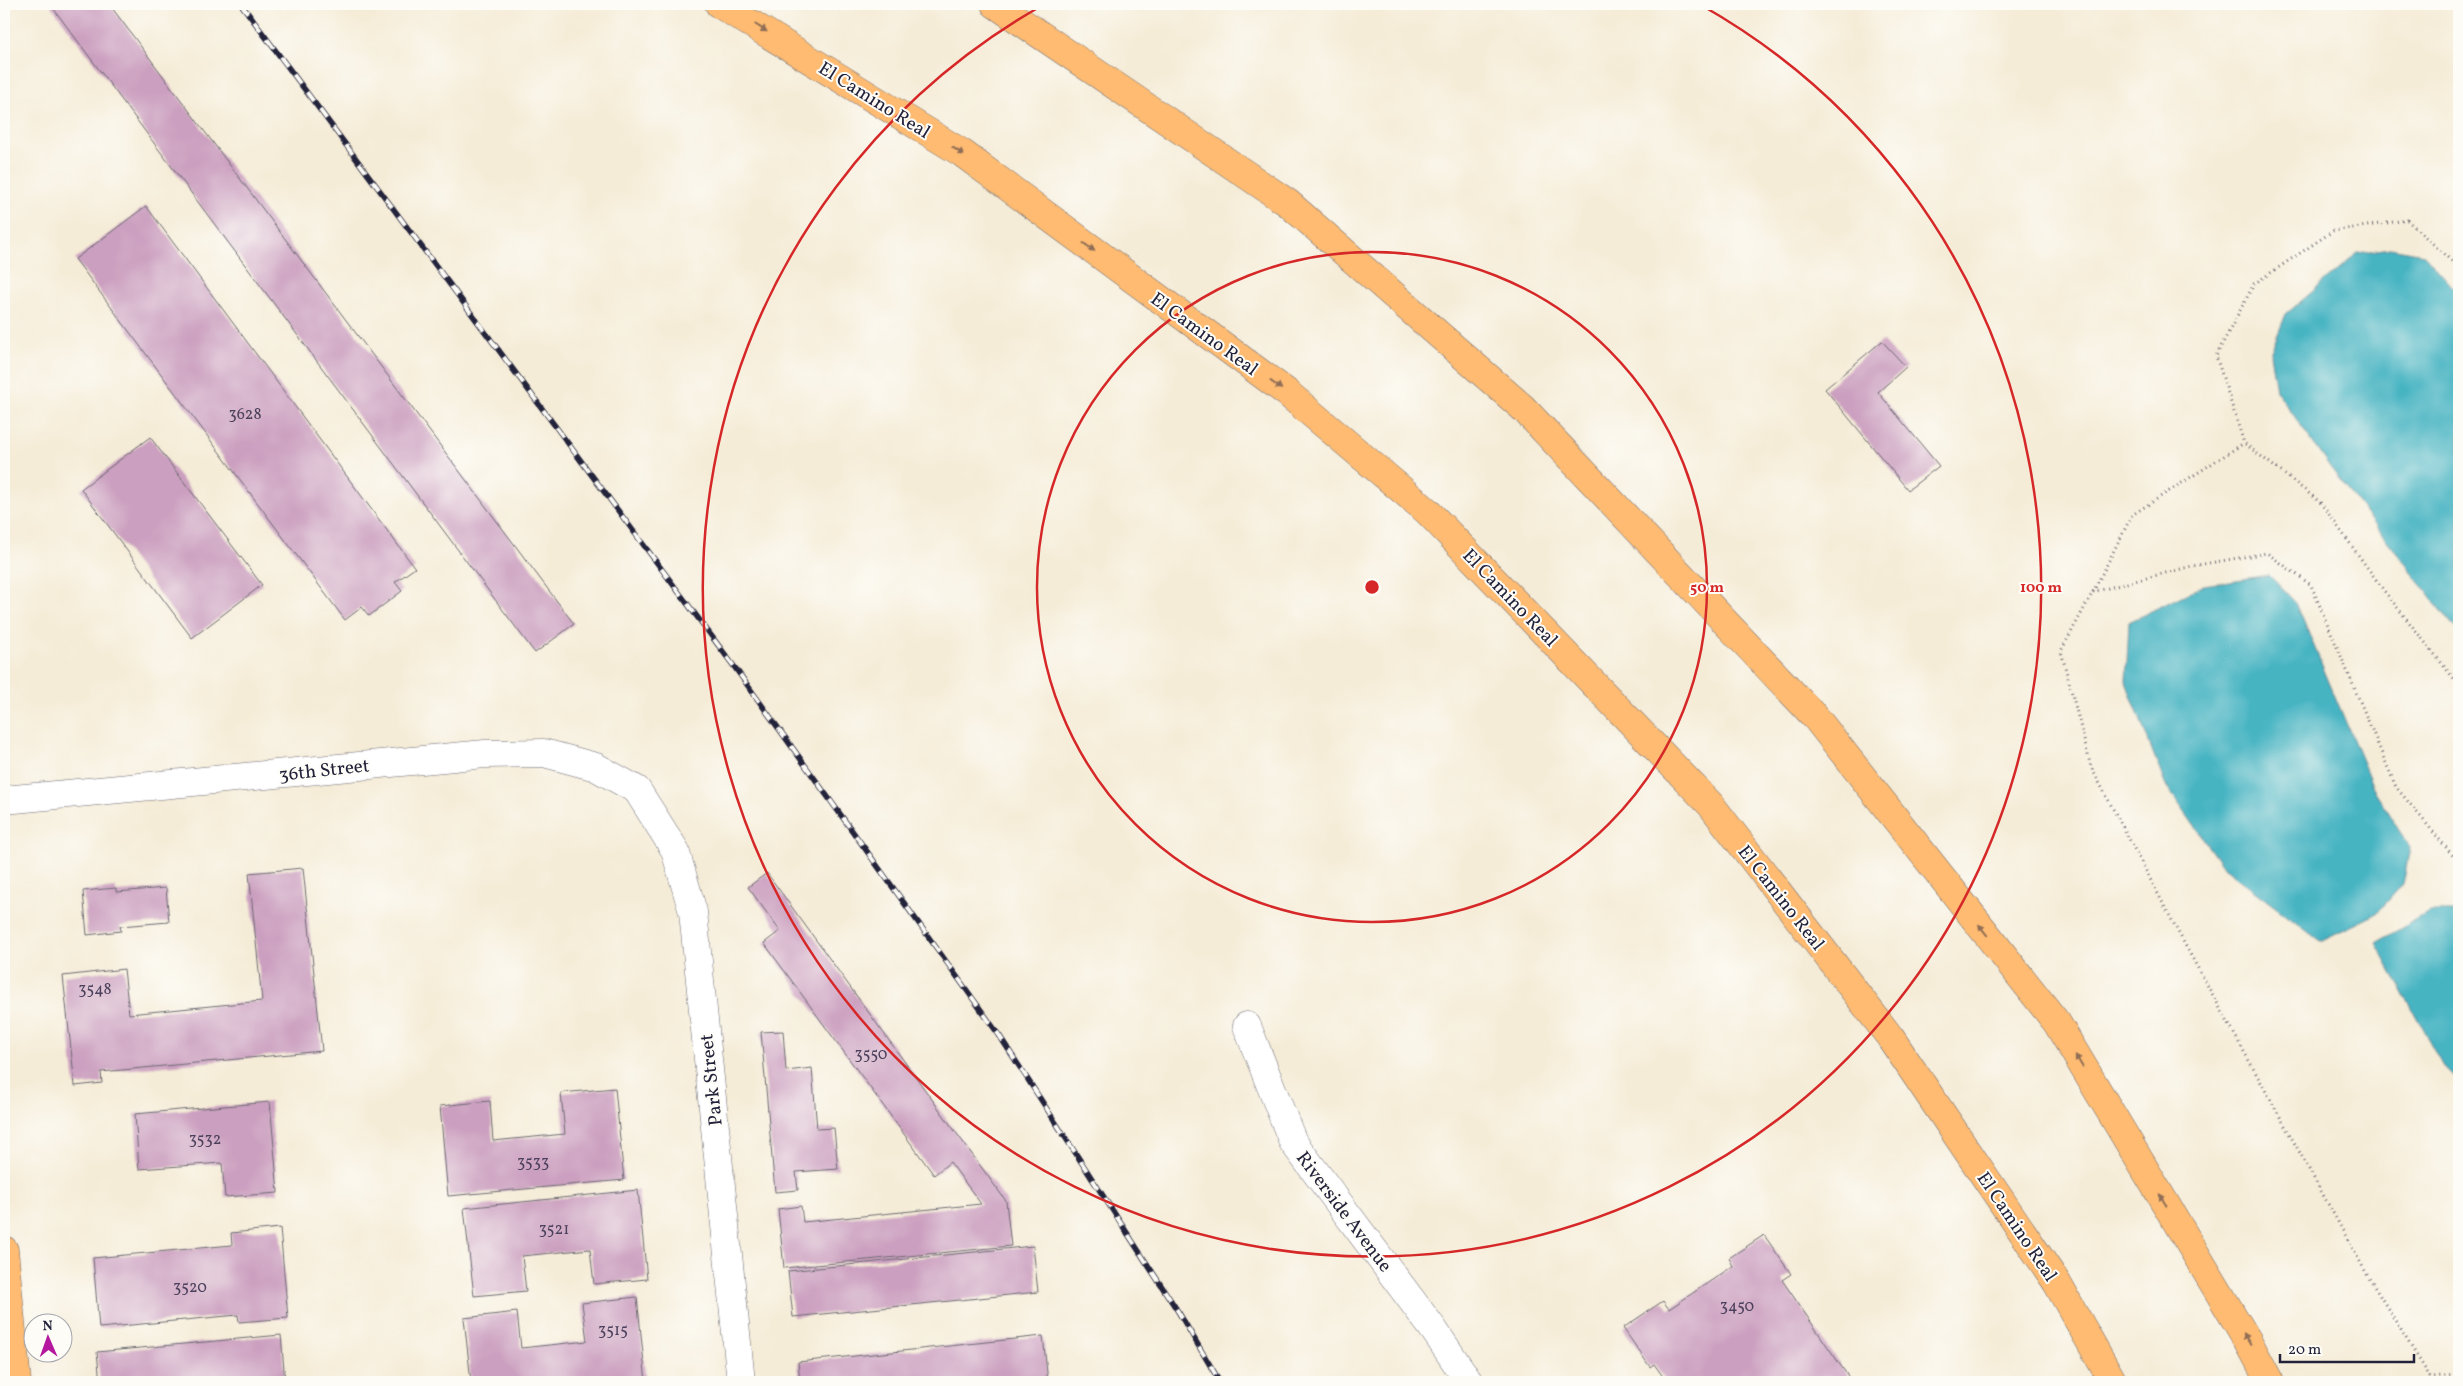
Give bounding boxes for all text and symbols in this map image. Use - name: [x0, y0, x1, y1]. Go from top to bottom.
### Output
- one-way arrow: [754, 24, 767, 33]
- street label: El Camino Real: [813, 56, 935, 146]
- one-way arrow: [952, 146, 965, 156]
- one-way arrow: [1082, 242, 1096, 252]
- street label: El Camino Real: [1145, 287, 1263, 383]
- one-way arrow: [1269, 380, 1283, 390]
- house number: 3628: [228, 404, 262, 426]
- street label: El Camino Real: [1456, 544, 1563, 653]
- centre of rings: [1363, 578, 1381, 596]
- text: 50 m: [1690, 578, 1724, 599]
- text: 100 m: [2020, 578, 2063, 599]
- street label: 36th Street: [278, 753, 371, 789]
- street label: El Camino Real: [1731, 840, 1830, 957]
- one-way arrow: [1978, 923, 1988, 937]
- house number: 3548: [78, 979, 112, 1001]
- street label: Park Street: [694, 1032, 730, 1127]
- house number: 3550: [855, 1044, 887, 1066]
- one-way arrow: [2075, 1054, 2084, 1067]
- house number: 3532: [189, 1129, 221, 1151]
- street label: Riverside Avenue: [1289, 1146, 1397, 1278]
- house number: 3533: [517, 1152, 549, 1174]
- street label: El Camino Real: [1970, 1167, 2063, 1287]
- one-way arrow: [2159, 1193, 2168, 1206]
- house number: 3521: [539, 1219, 569, 1241]
- house number: 3520: [173, 1277, 207, 1299]
- house number: 3450: [1720, 1296, 1754, 1318]
- north arrow: [22, 1314, 72, 1364]
- text: N: [42, 1317, 53, 1336]
- house number: 3515: [598, 1320, 628, 1342]
- scale bar: [2280, 1331, 2414, 1363]
- one-way arrow: [2242, 1333, 2251, 1346]
- text: 20 m: [2288, 1340, 2321, 1361]

